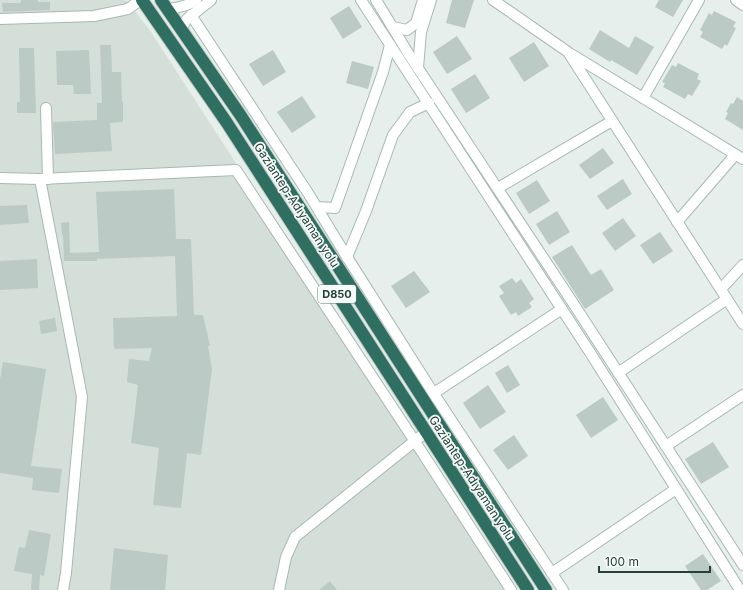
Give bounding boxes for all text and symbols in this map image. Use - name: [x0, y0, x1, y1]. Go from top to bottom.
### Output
- street label: Gaziantep-Adıyaman yolu: [251, 140, 343, 270]
- road number: D850: [318, 285, 356, 303]
- street label: Gaziantep-Adıyaman yolu: [426, 413, 518, 543]
- scale bar: [599, 548, 710, 574]
- text: 100 m: [605, 554, 639, 569]

